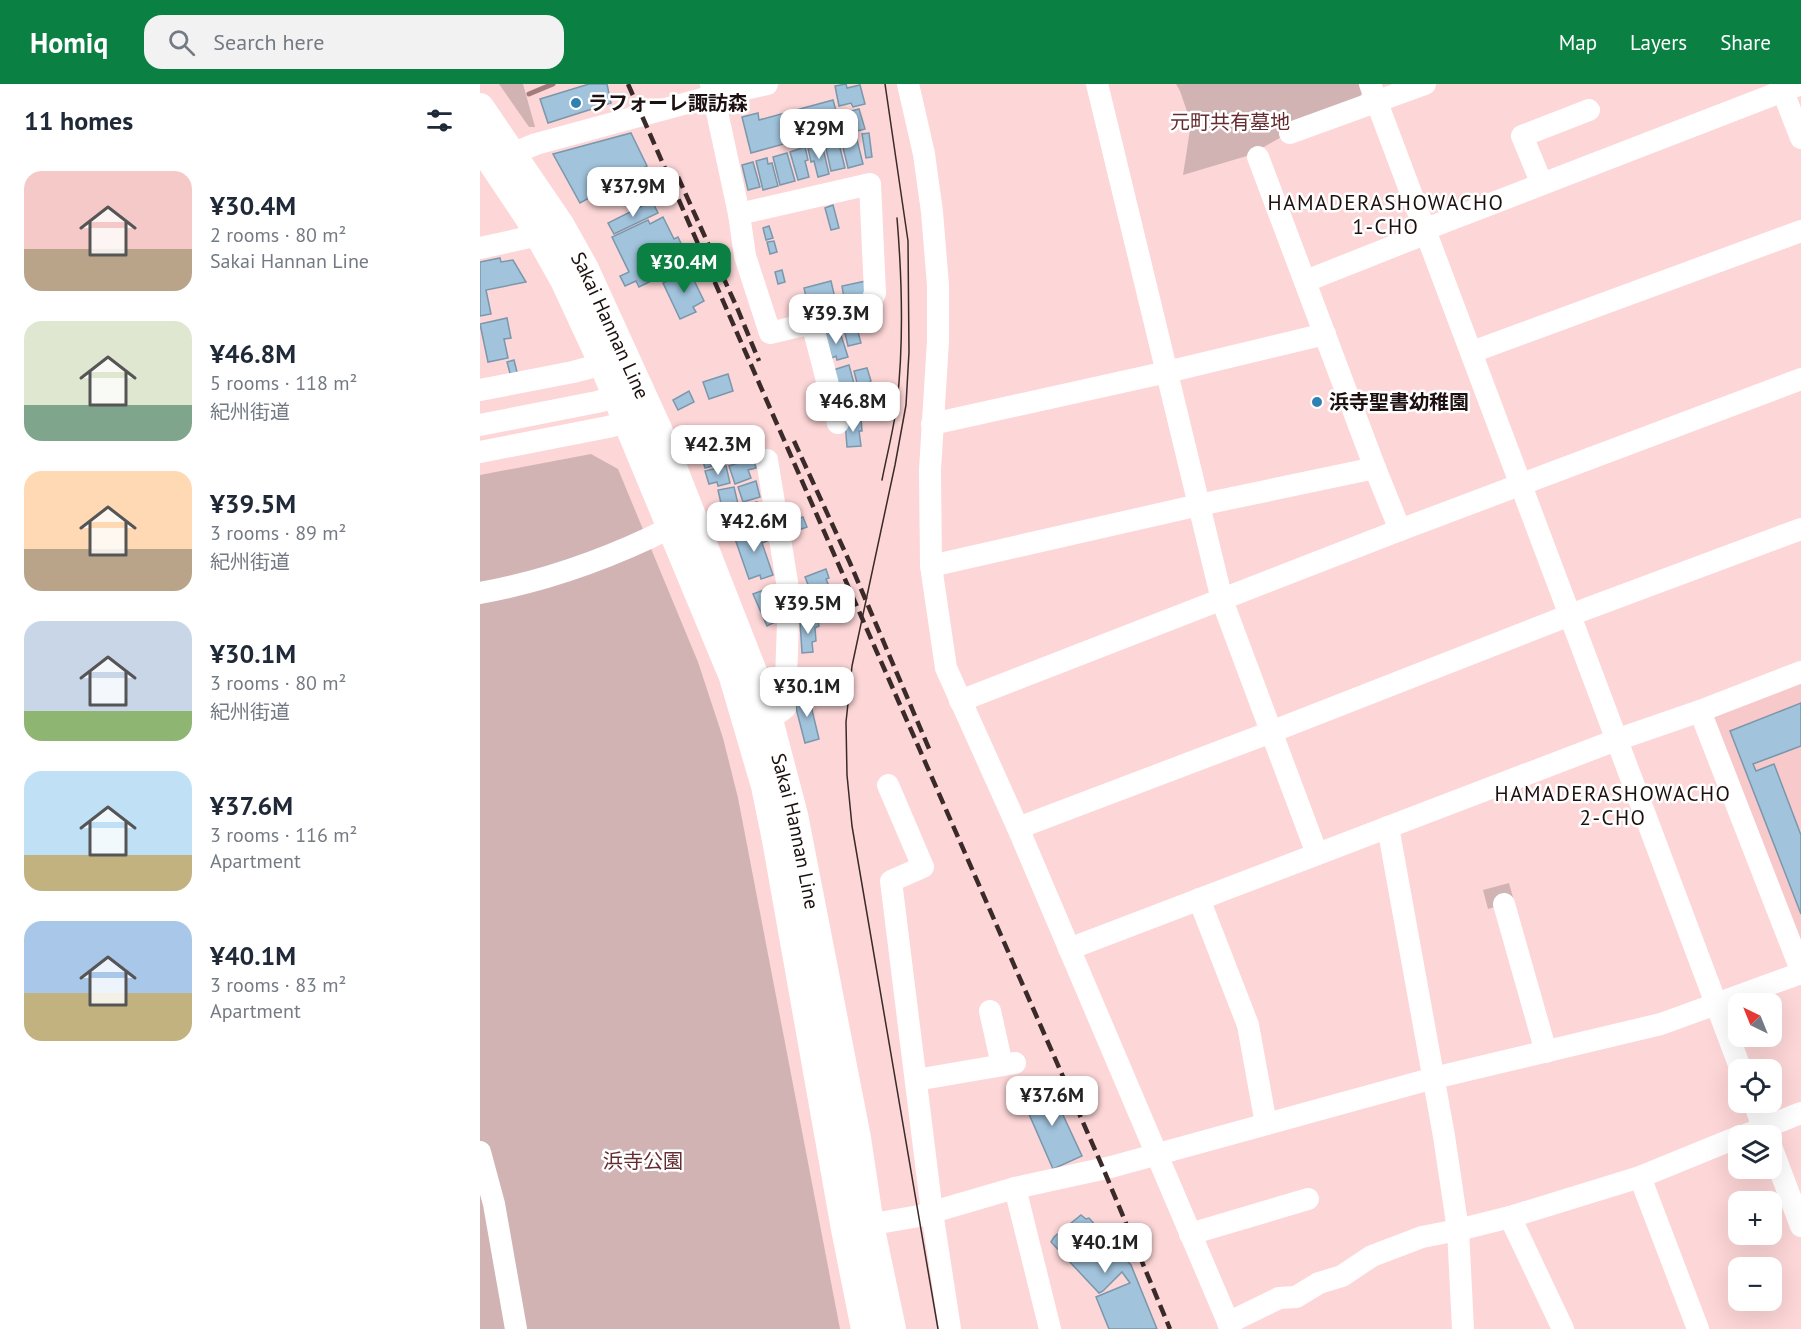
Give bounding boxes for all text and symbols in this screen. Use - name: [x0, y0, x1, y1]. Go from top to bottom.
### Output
- search box: [144, 15, 564, 69]
- text: Homiq: [30, 24, 108, 61]
- icon: search: [165, 26, 198, 59]
- text: Search here: [213, 28, 324, 56]
- text: Map: [1559, 29, 1597, 56]
- text: Layers: [1630, 29, 1687, 56]
- text: Share: [1720, 29, 1771, 56]
- place label: ラフォーレ諏訪森: [588, 90, 748, 116]
- marker: ラフォーレ諏訪森: [569, 96, 583, 110]
- text: 11 homes: [24, 104, 133, 137]
- icon: filters: [423, 104, 456, 137]
- pin: ¥29M: [783, 109, 855, 160]
- park label: 元町共有墓地: [1170, 109, 1290, 135]
- text: ¥29M: [794, 115, 844, 141]
- pin: ¥37.9M: [584, 167, 682, 218]
- text: ¥37.9M: [601, 173, 665, 199]
- text: ¥30.4M: [210, 189, 296, 222]
- district label: HAMADERASHOWACHO 1-CHO: [1268, 189, 1504, 240]
- icon: home: [72, 195, 144, 267]
- text: 2 rooms · 80 m²: [210, 222, 346, 248]
- pin: ¥30.4M: [635, 243, 733, 294]
- street label: Sakai Hannan Line: [565, 247, 656, 403]
- text: Sakai Hannan Line: [210, 248, 369, 274]
- text: ¥30.4M: [651, 249, 717, 275]
- pin: ¥39.3M: [787, 294, 885, 345]
- text: ¥39.3M: [803, 300, 869, 326]
- text: ¥46.8M: [210, 337, 296, 370]
- icon: home: [72, 345, 144, 417]
- text: 5 rooms · 118 m²: [210, 370, 357, 396]
- pin: ¥46.8M: [804, 382, 902, 433]
- text: ¥46.8M: [820, 388, 886, 414]
- place label: 浜寺聖書幼稚園: [1329, 389, 1469, 415]
- marker: 浜寺聖書幼稚園: [1310, 395, 1324, 409]
- text: 紀州街道: [210, 399, 290, 425]
- pin: ¥42.3M: [669, 425, 767, 476]
- text: ¥42.3M: [685, 431, 751, 457]
- text: ¥39.5M: [210, 487, 296, 520]
- icon: home: [72, 495, 144, 567]
- pin: ¥42.6M: [705, 502, 803, 553]
- text: ¥42.6M: [721, 508, 787, 534]
- text: 3 rooms · 89 m²: [210, 520, 346, 546]
- text: 紀州街道: [210, 549, 290, 575]
- pin: ¥39.5M: [759, 584, 857, 635]
- text: ¥39.5M: [775, 590, 841, 616]
- text: ¥30.1M: [210, 637, 296, 670]
- icon: home: [72, 645, 144, 717]
- pin: ¥30.1M: [758, 667, 856, 718]
- text: 3 rooms · 80 m²: [210, 670, 346, 696]
- text: ¥30.1M: [774, 673, 840, 699]
- text: 紀州街道: [210, 699, 290, 725]
- street label: Sakai Hannan Line: [765, 750, 825, 911]
- district label: HAMADERASHOWACHO 2-CHO: [1495, 780, 1731, 831]
- text: ¥37.6M: [210, 789, 293, 822]
- icon: home: [72, 795, 144, 867]
- text: 3 rooms · 116 m²: [210, 822, 357, 848]
- text: Apartment: [210, 848, 301, 874]
- text: ¥40.1M: [210, 939, 296, 972]
- icon: home: [72, 945, 144, 1017]
- text: 3 rooms · 83 m²: [210, 972, 346, 998]
- north arrow: [1728, 993, 1782, 1047]
- map controls: [1728, 993, 1782, 1311]
- text: Apartment: [210, 998, 301, 1024]
- button: locate: [1728, 1059, 1782, 1113]
- pin: ¥37.6M: [1003, 1076, 1101, 1127]
- text: ¥37.6M: [1020, 1082, 1084, 1108]
- button: layers: [1728, 1125, 1782, 1179]
- park label: 浜寺公園: [603, 1148, 683, 1174]
- button: +: [1728, 1191, 1782, 1245]
- pin: ¥40.1M: [1056, 1223, 1154, 1274]
- text: ¥40.1M: [1072, 1229, 1138, 1255]
- button: −: [1728, 1257, 1782, 1311]

